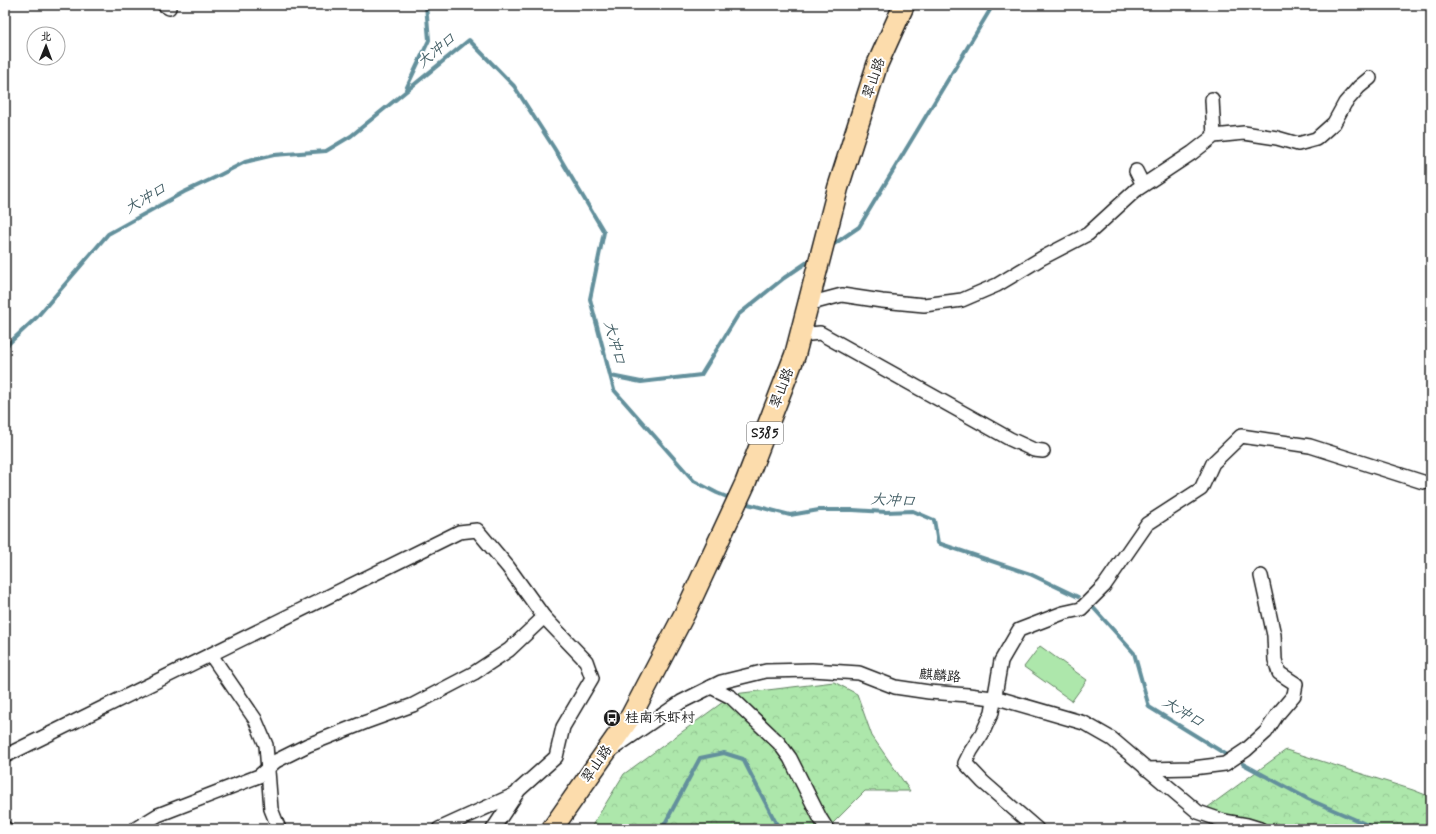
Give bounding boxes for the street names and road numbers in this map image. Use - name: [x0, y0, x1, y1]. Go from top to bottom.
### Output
- street label: 翠山路: [859, 55, 889, 101]
- street label: 翠山路: [766, 365, 798, 411]
- road number: S385: [747, 422, 783, 444]
- street label: 麒麟路: [918, 665, 962, 687]
- street label: 翠山路: [578, 742, 616, 786]

